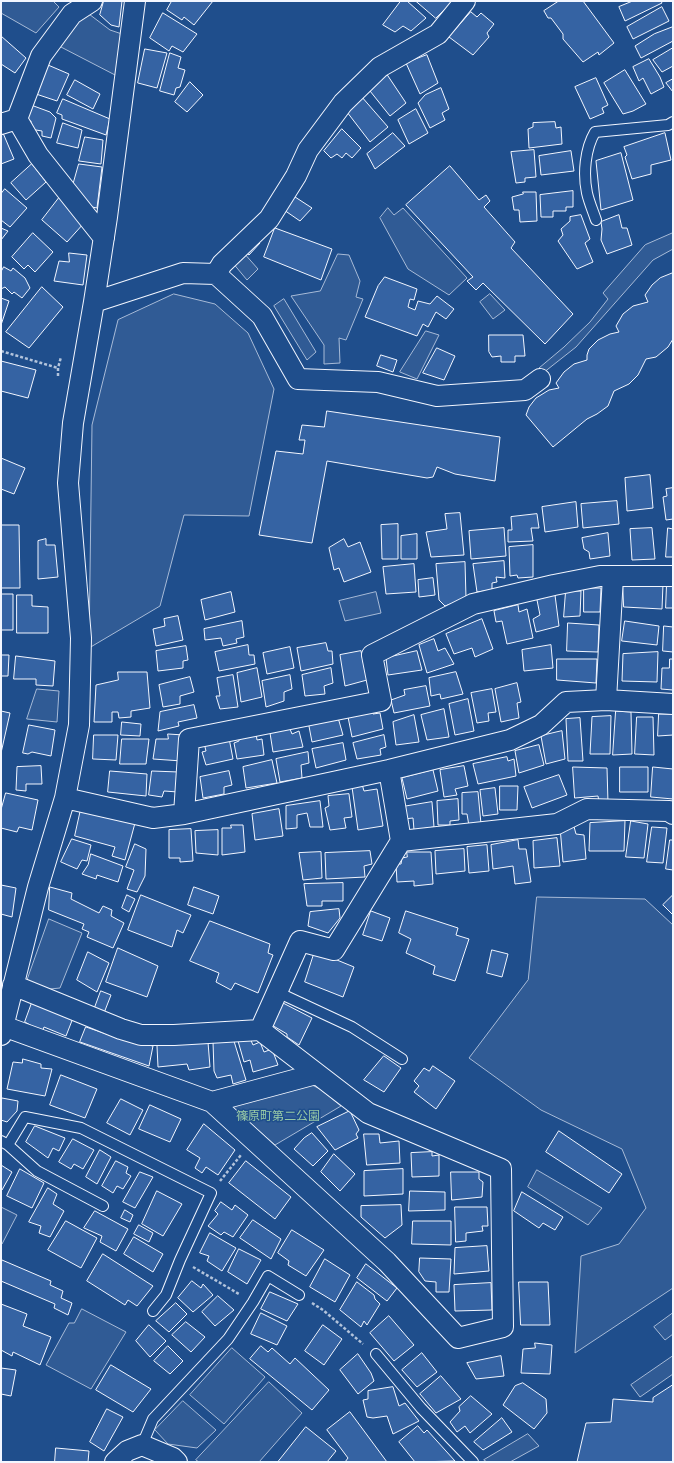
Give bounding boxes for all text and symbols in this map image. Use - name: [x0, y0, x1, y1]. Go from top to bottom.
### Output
- park label: 篠原町第二公園: [236, 1110, 320, 1124]

